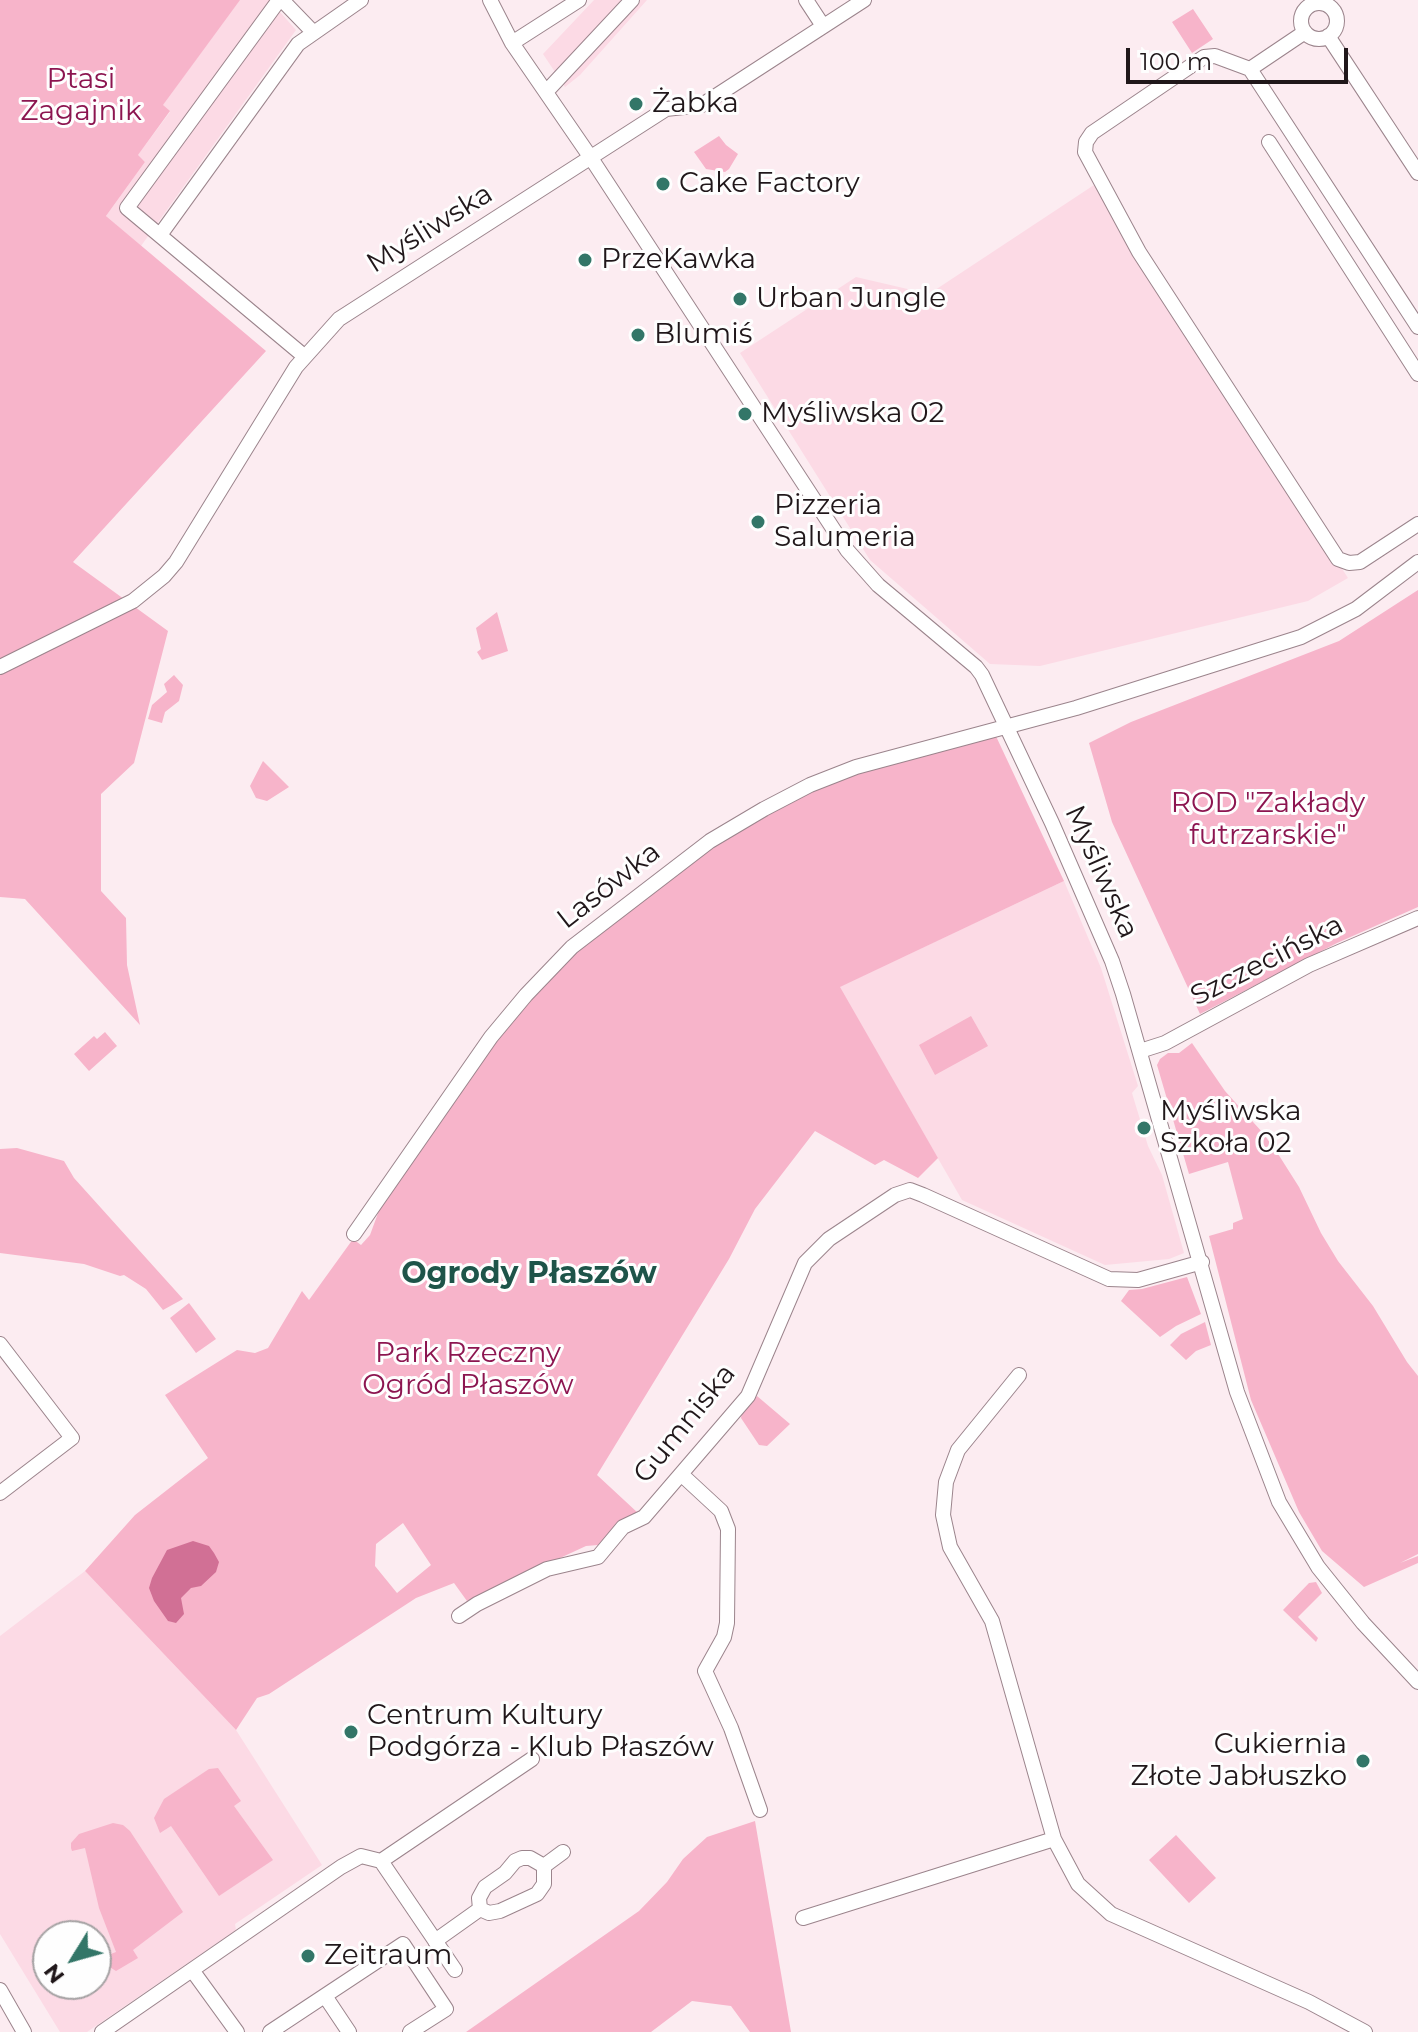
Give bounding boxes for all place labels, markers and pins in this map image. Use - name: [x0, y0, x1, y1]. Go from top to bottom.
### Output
- place label: Żabka: [652, 87, 739, 121]
- marker: Żabka: [627, 95, 645, 113]
- place label: Cake Factory: [679, 167, 860, 201]
- marker: Cake Factory: [654, 175, 672, 193]
- place label: PrzeKawka: [601, 243, 756, 277]
- marker: PrzeKawka: [576, 251, 594, 269]
- place label: Urban Jungle: [756, 282, 946, 316]
- marker: Urban Jungle: [731, 290, 749, 308]
- place label: Blumiś: [654, 318, 752, 352]
- marker: Blumiś: [629, 326, 647, 344]
- place label: Myśliwska 02: [761, 397, 944, 431]
- marker: Myśliwska 02: [736, 405, 754, 423]
- place label: Pizzeria Salumeria: [774, 489, 916, 555]
- marker: Pizzeria Salumeria: [749, 513, 767, 531]
- place label: Myśliwska Szkoła 02: [1160, 1095, 1302, 1161]
- marker: Myśliwska Szkoła 02: [1135, 1119, 1153, 1137]
- place label: Centrum Kultury Podgórza - Klub Płaszów: [367, 1699, 714, 1765]
- marker: Centrum Kultury Podgórza - Klub Płaszów: [342, 1723, 360, 1741]
- place label: Cukiernia Złote Jabłuszko: [1130, 1728, 1347, 1794]
- marker: Cukiernia Złote Jabłuszko: [1354, 1752, 1372, 1770]
- place label: Zeitraum: [324, 1939, 453, 1973]
- marker: Zeitraum: [299, 1947, 317, 1965]

